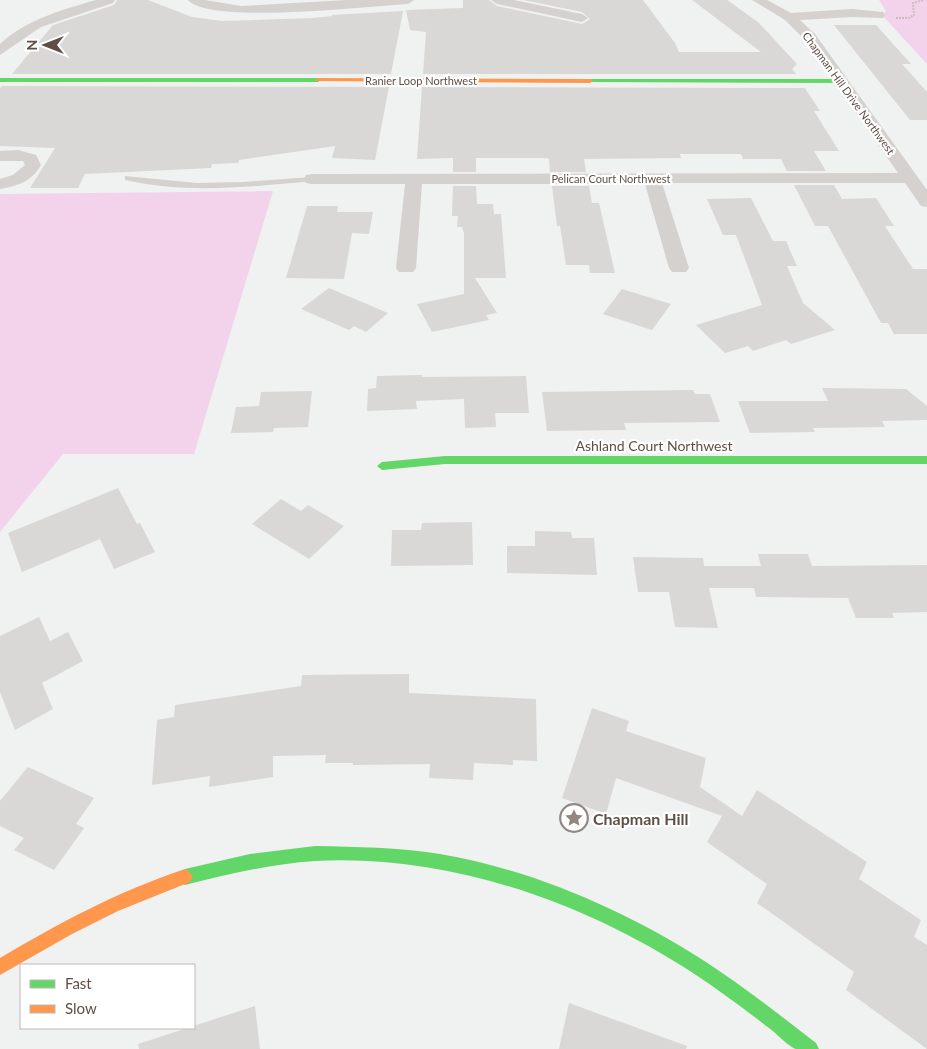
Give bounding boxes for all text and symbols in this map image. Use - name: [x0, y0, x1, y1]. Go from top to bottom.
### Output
- north arrow: [20, 20, 70, 70]
- street label: Chapman Hill Drive Northwest: [800, 29, 898, 157]
- text: N: [23, 40, 40, 50]
- street label: Ranier Loop Northwest: [365, 74, 477, 87]
- street label: Pelican Court Northwest: [551, 172, 671, 185]
- street label: Ashland Court Northwest: [575, 437, 733, 454]
- place icon: Chapman Hill: [559, 803, 589, 833]
- place label: Chapman Hill: [593, 809, 688, 828]
- legend: [20, 964, 195, 1029]
- text: Fast: [65, 974, 92, 992]
- text: Slow: [65, 999, 97, 1017]

